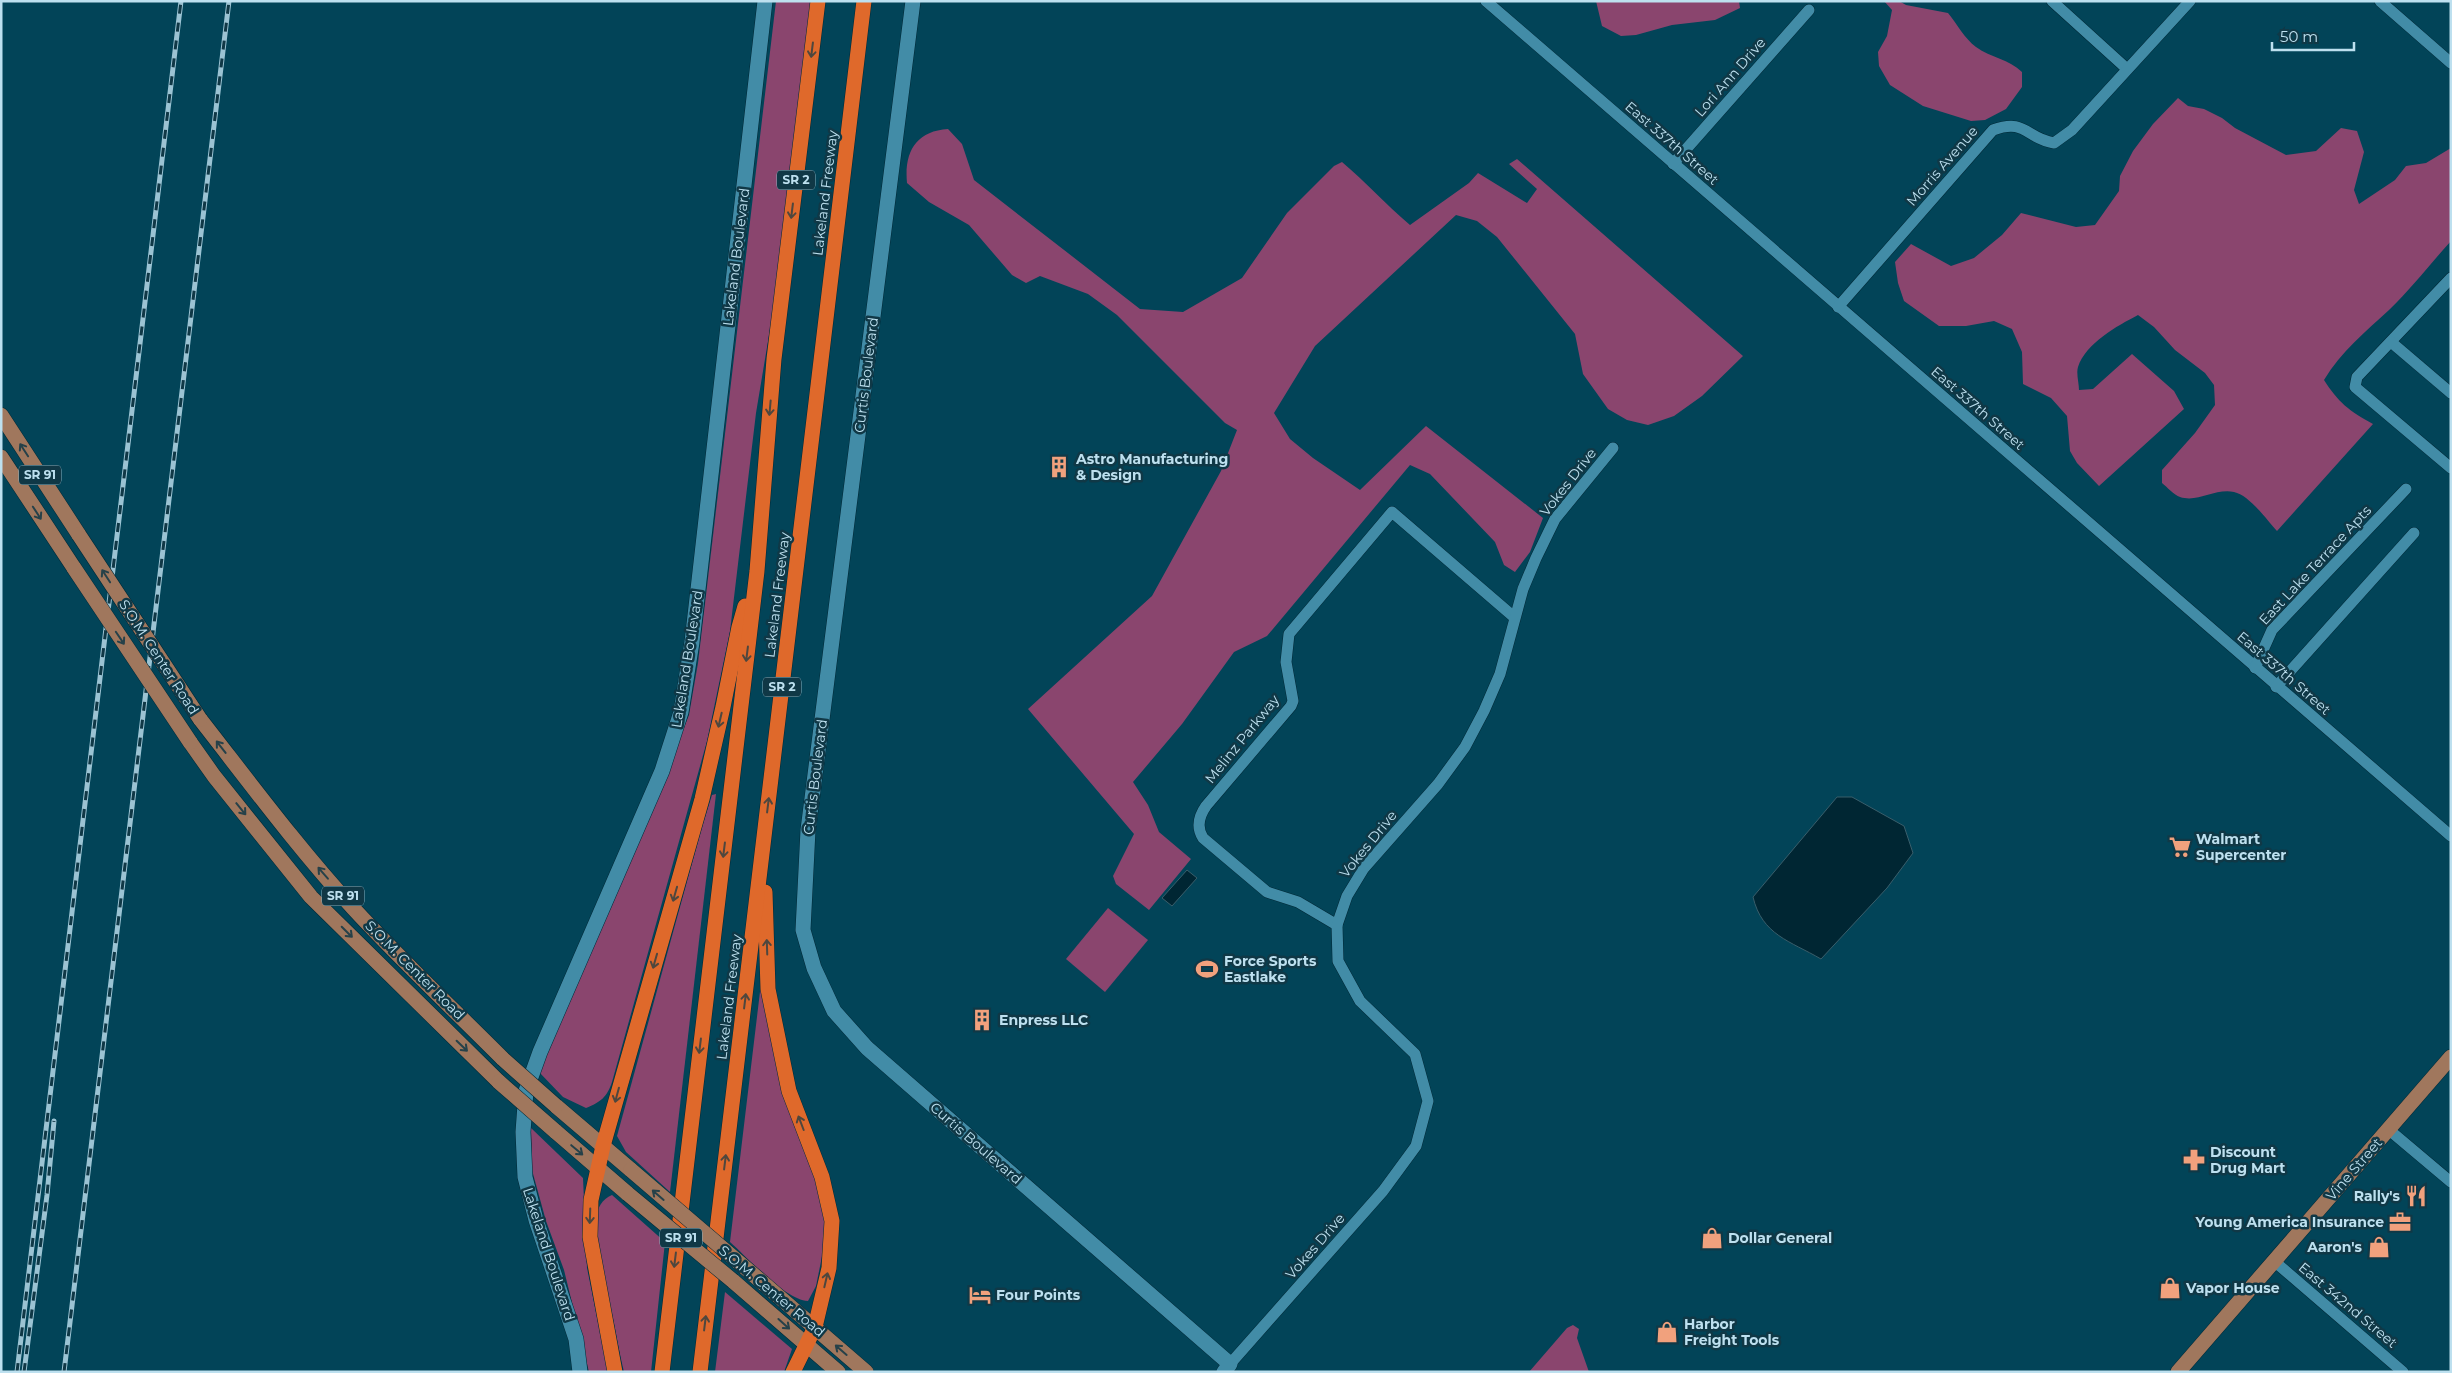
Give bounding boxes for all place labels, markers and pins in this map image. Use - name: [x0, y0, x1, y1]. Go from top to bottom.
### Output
- place label: Astro Manufacturing & Design: [1075, 450, 1228, 484]
- building icon: Astro Manufacturing & Design: [1046, 454, 1072, 480]
- place label: Walmart Supercenter: [2196, 830, 2286, 864]
- supermarket icon: Walmart Supercenter: [2167, 834, 2193, 860]
- place label: Force Sports Eastlake: [1224, 952, 1317, 986]
- sports icon: Force Sports Eastlake: [1194, 956, 1220, 982]
- building icon: Enpress LLC: [969, 1007, 995, 1033]
- place label: Enpress LLC: [999, 1011, 1088, 1029]
- place label: Discount Drug Mart: [2210, 1143, 2285, 1177]
- pharmacy icon: Discount Drug Mart: [2181, 1147, 2207, 1173]
- restaurant icon: Rally's: [2403, 1183, 2429, 1209]
- place label: Rally's: [2354, 1187, 2401, 1205]
- office icon: Young America Insurance: [2387, 1209, 2413, 1235]
- place label: Young America Insurance: [2195, 1213, 2384, 1231]
- shop icon: Dollar General: [1699, 1225, 1725, 1251]
- place label: Dollar General: [1728, 1229, 1832, 1247]
- shop icon: Aaron's: [2366, 1234, 2392, 1260]
- place label: Aaron's: [2306, 1238, 2363, 1256]
- shop icon: Vapor House: [2157, 1275, 2183, 1301]
- place label: Vapor House: [2185, 1279, 2280, 1297]
- hotel icon: Four Points: [967, 1282, 993, 1308]
- place label: Four Points: [996, 1286, 1081, 1304]
- place label: Harbor Freight Tools: [1684, 1315, 1780, 1349]
- shop icon: Harbor Freight Tools: [1654, 1319, 1680, 1345]

